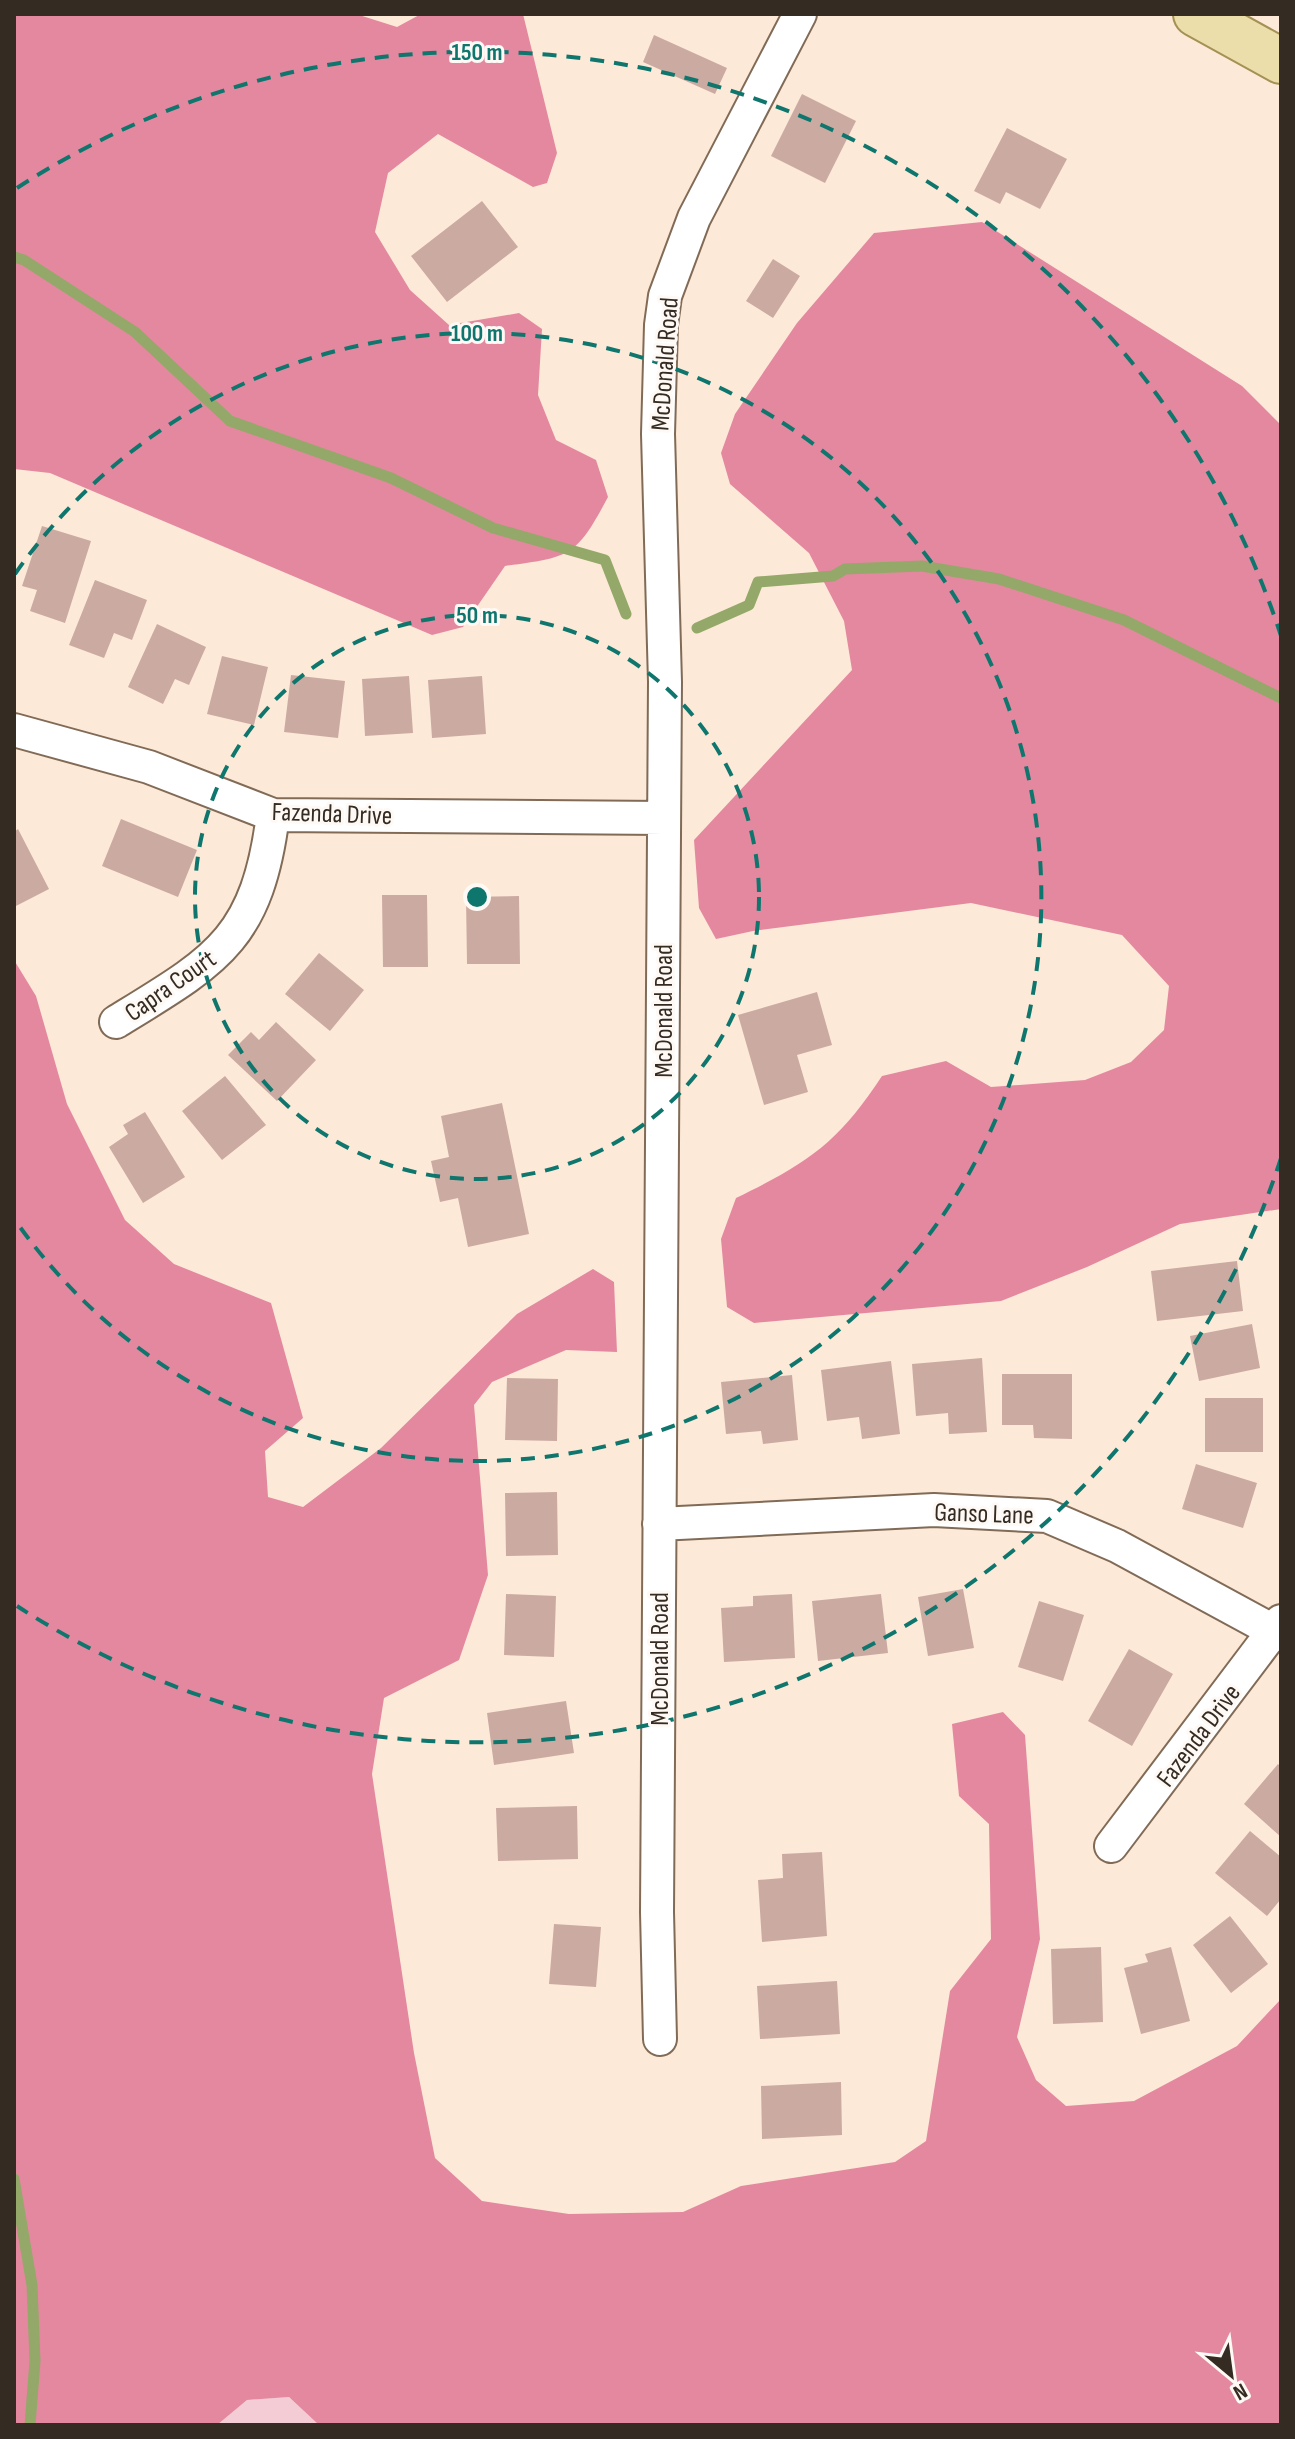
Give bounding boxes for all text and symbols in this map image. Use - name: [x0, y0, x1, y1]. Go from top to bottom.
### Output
- text: 150 m: [451, 38, 503, 67]
- street label: McDonald Road: [645, 296, 686, 432]
- text: 100 m: [451, 319, 503, 348]
- text: 50 m: [456, 601, 498, 630]
- street label: Fazenda Drive: [271, 797, 393, 832]
- centre of rings: [463, 883, 491, 911]
- street label: Capra Court: [119, 944, 222, 1029]
- street label: McDonald Road: [649, 944, 680, 1078]
- street label: Ganso Lane: [934, 1497, 1034, 1532]
- street label: McDonald Road: [645, 1592, 676, 1726]
- street label: Fazenda Drive: [1151, 1679, 1248, 1793]
- north arrow: [1191, 2335, 1271, 2415]
- text: N: [1228, 2377, 1252, 2406]

